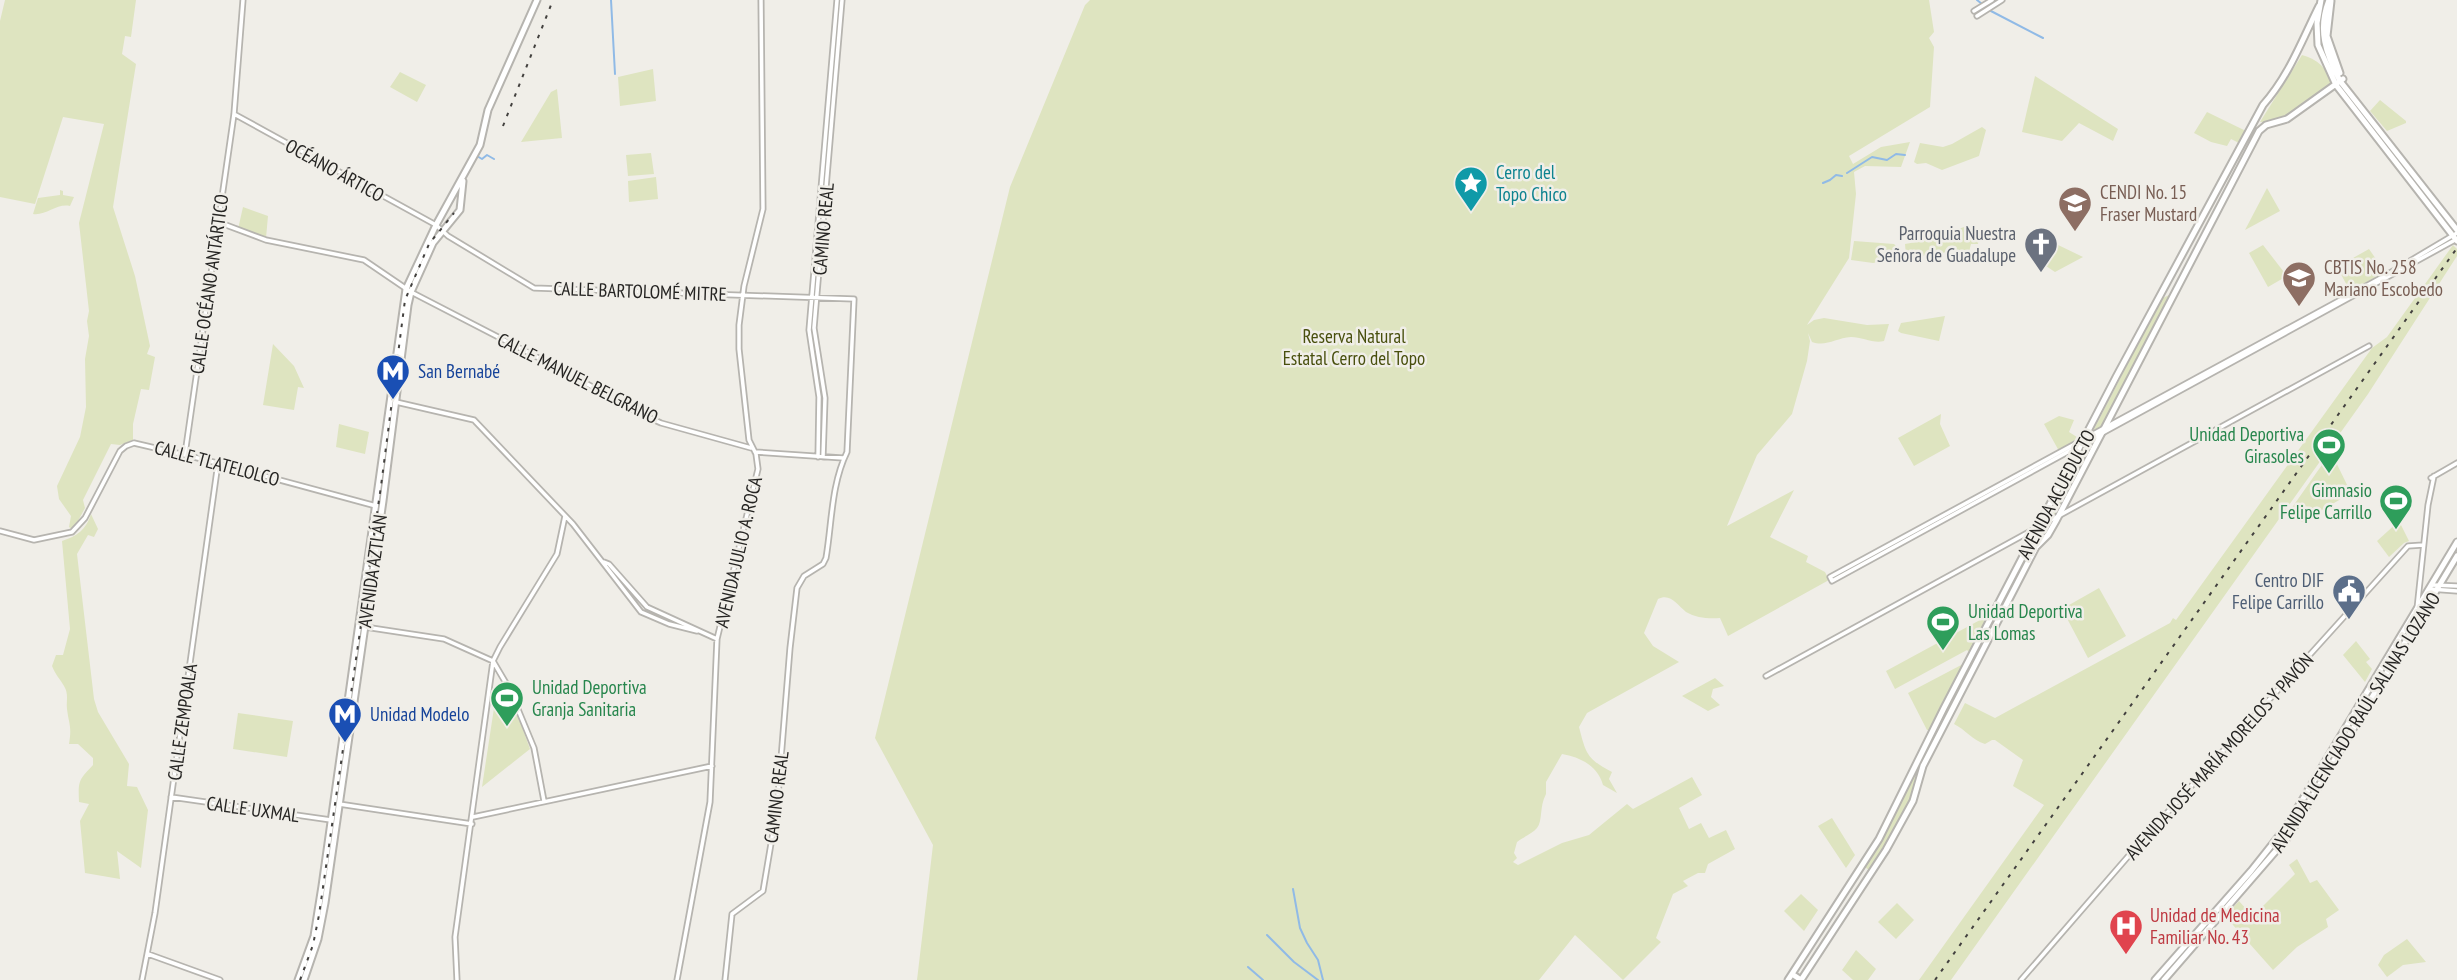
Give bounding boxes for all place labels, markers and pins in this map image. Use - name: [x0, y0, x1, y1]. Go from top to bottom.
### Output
- place label: Cerro del Topo Chico: [1496, 160, 1567, 206]
- place icon: Cerro del Topo Chico: [1452, 164, 1490, 213]
- place label: CENDI No. 15 Fraser Mustard: [2100, 180, 2197, 226]
- school or university icon: CENDI No. 15 Fraser Mustard: [2056, 184, 2094, 233]
- place label: Parroquia Nuestra Señora de Guadalupe: [1877, 221, 2016, 267]
- church icon: Parroquia Nuestra Señora de Guadalupe: [2022, 225, 2060, 274]
- place label: CBTIS No. 258 Mariano Escobedo: [2324, 255, 2443, 301]
- school or university icon: CBTIS No. 258 Mariano Escobedo: [2280, 259, 2318, 308]
- metro station icon: San Bernabé: [374, 352, 412, 401]
- place label: San Bernabé: [418, 359, 500, 383]
- place label: Unidad Deportiva Girasoles: [2189, 422, 2304, 468]
- sports icon: Unidad Deportiva Girasoles: [2310, 426, 2348, 475]
- place label: Gimnasio Felipe Carrillo: [2280, 478, 2372, 524]
- sports icon: Gimnasio Felipe Carrillo: [2377, 482, 2415, 531]
- place label: Centro DIF Felipe Carrillo: [2232, 568, 2324, 614]
- public building icon: Centro DIF Felipe Carrillo: [2330, 572, 2368, 621]
- place label: Unidad Deportiva Las Lomas: [1968, 599, 2083, 645]
- sports icon: Unidad Deportiva Las Lomas: [1924, 603, 1962, 652]
- place label: Unidad Deportiva Granja Sanitaria: [532, 675, 647, 721]
- sports icon: Unidad Deportiva Granja Sanitaria: [488, 679, 526, 728]
- metro station icon: Unidad Modelo: [326, 695, 364, 744]
- place label: Unidad Modelo: [370, 702, 469, 726]
- place label: Unidad de Medicina Familiar No. 43: [2150, 903, 2280, 949]
- hospital icon: Unidad de Medicina Familiar No. 43: [2107, 907, 2145, 956]

